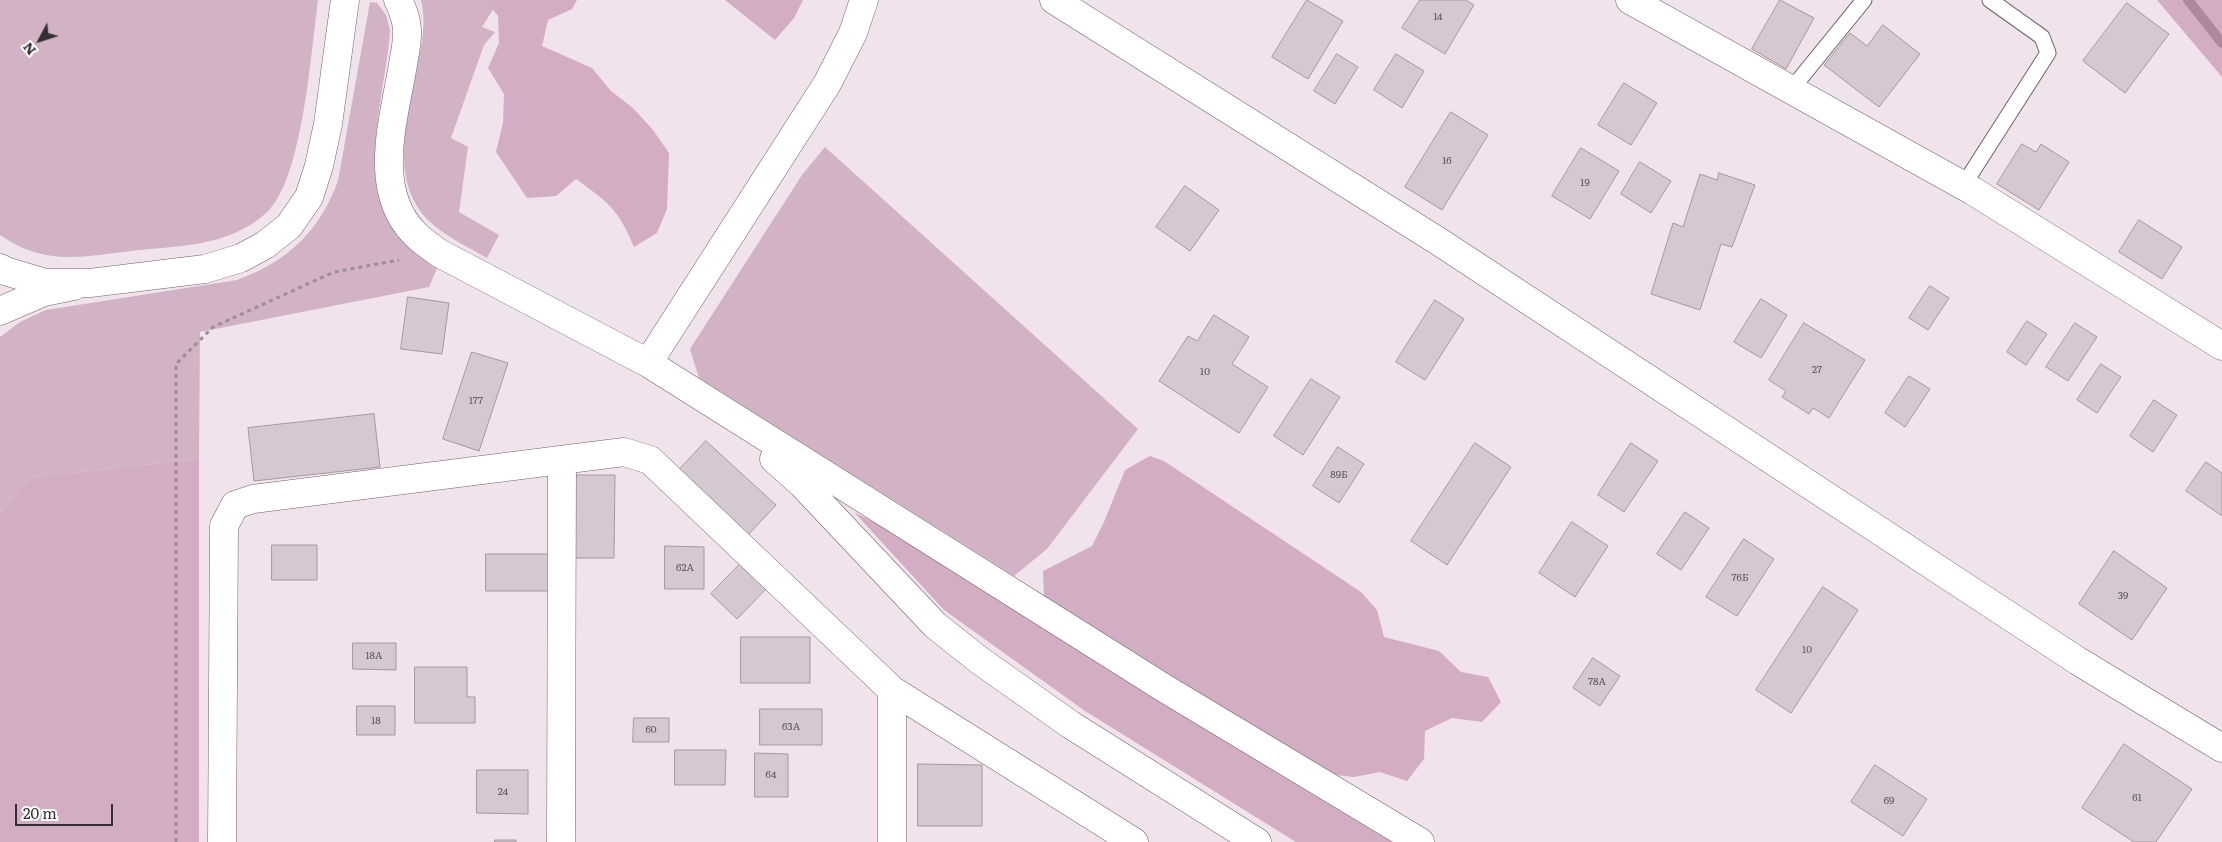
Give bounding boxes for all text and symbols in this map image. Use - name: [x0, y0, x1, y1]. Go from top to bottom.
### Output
- house number: 14: [1433, 11, 1443, 23]
- north arrow: [15, 15, 65, 65]
- text: N: [17, 39, 40, 61]
- house number: 16: [1442, 155, 1452, 167]
- house number: 19: [1580, 177, 1590, 189]
- house number: 27: [1812, 364, 1822, 376]
- house number: 10: [1200, 366, 1210, 378]
- house number: 177: [469, 395, 483, 407]
- house number: 89Б: [1330, 469, 1348, 481]
- house number: 62А: [676, 562, 694, 574]
- house number: 76Б: [1731, 572, 1749, 584]
- house number: 39: [2118, 590, 2128, 602]
- house number: 10: [1802, 644, 1812, 656]
- house number: 18А: [366, 650, 382, 662]
- house number: 78А: [1588, 676, 1606, 688]
- house number: 18: [371, 715, 381, 727]
- house number: 63А: [782, 721, 800, 733]
- house number: 60: [645, 724, 657, 736]
- house number: 64: [766, 769, 776, 781]
- house number: 24: [498, 786, 508, 798]
- house number: 61: [2132, 792, 2142, 804]
- scale bar: [18, 794, 115, 826]
- house number: 69: [1884, 795, 1894, 807]
- text: 20 m: [23, 801, 57, 824]

